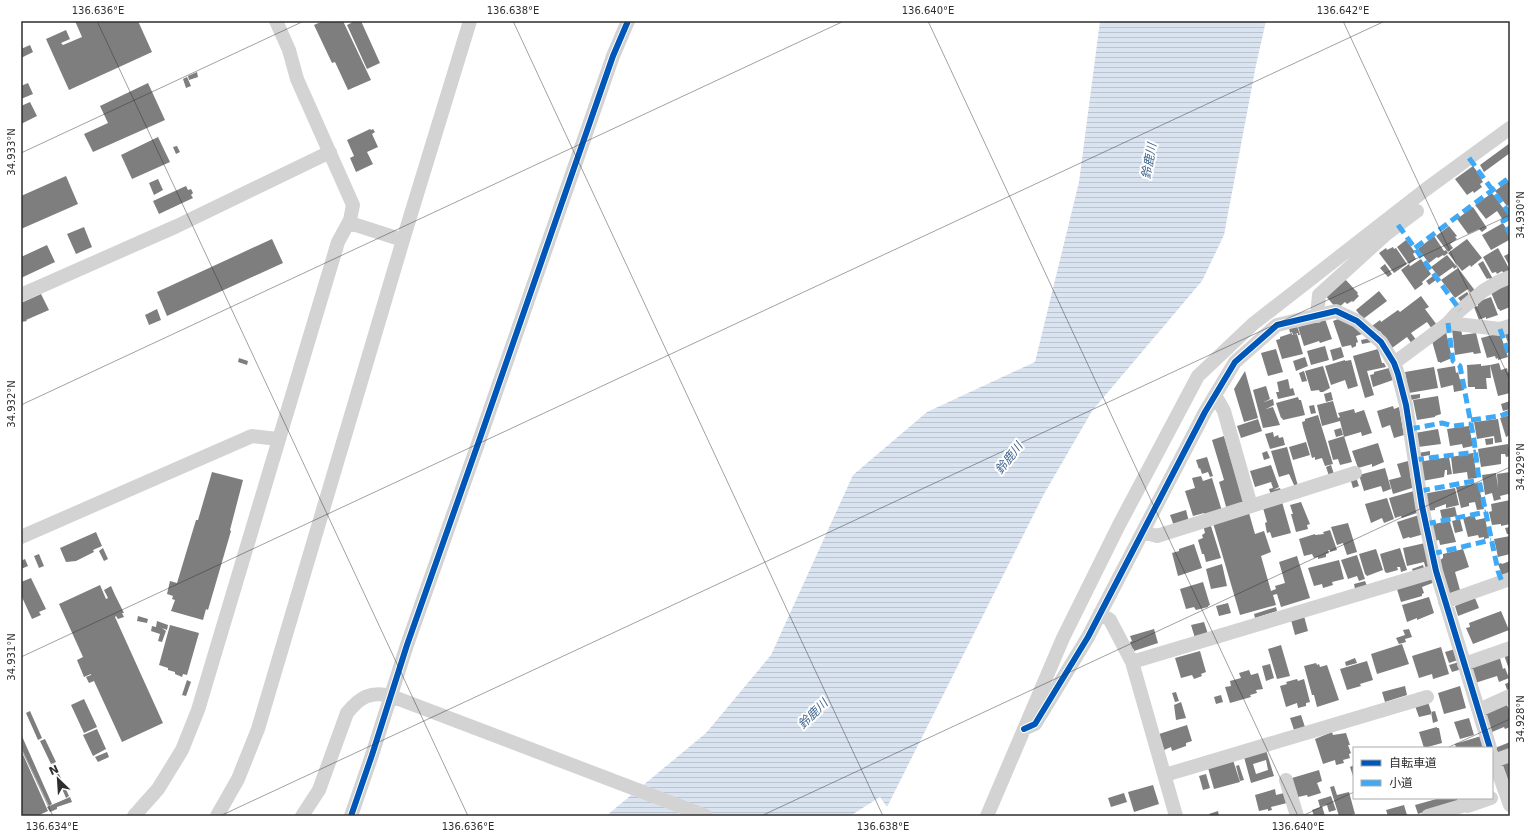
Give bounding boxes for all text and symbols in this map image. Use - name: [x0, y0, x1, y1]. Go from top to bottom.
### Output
- text: 136.636°E: [72, 5, 124, 16]
- text: 136.638°E: [487, 5, 539, 16]
- text: 136.640°E: [902, 5, 954, 16]
- text: 136.642°E: [1317, 5, 1369, 16]
- text: 34.933°N: [6, 128, 17, 176]
- water label: 鈴鹿川: [1139, 140, 1159, 180]
- text: 34.930°N: [1515, 191, 1526, 239]
- text: 34.932°N: [6, 380, 17, 428]
- water label: 鈴鹿川: [992, 438, 1027, 476]
- text: 34.929°N: [1515, 443, 1526, 491]
- text: 34.931°N: [6, 633, 17, 681]
- water label: 鈴鹿川: [795, 695, 832, 732]
- text: 34.928°N: [1515, 695, 1526, 743]
- legend: [1353, 747, 1493, 799]
- text: 自転車道: [1389, 756, 1437, 770]
- north arrow: [38, 759, 78, 799]
- text: N: [47, 763, 61, 778]
- text: 小道: [1389, 776, 1413, 790]
- text: 136.634°E: [26, 821, 78, 832]
- text: 136.636°E: [442, 821, 494, 832]
- text: 136.638°E: [857, 821, 909, 832]
- text: 136.640°E: [1272, 821, 1324, 832]

